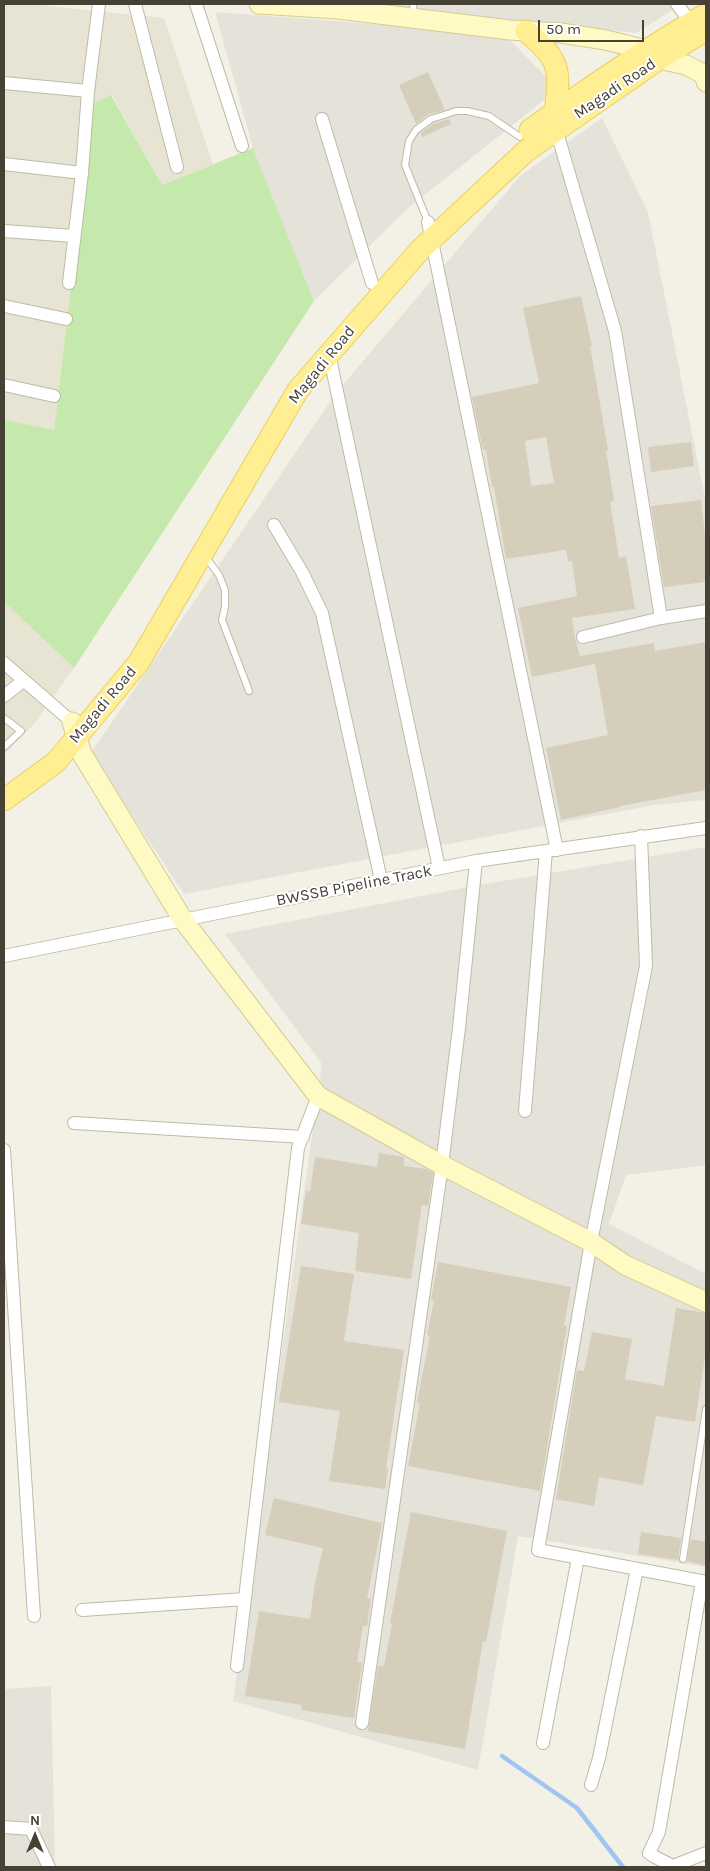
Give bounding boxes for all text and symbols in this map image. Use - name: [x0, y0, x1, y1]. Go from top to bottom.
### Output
- scale bar: [540, 10, 646, 42]
- text: 50 m: [546, 20, 581, 38]
- street label: Magadi Road: [570, 54, 660, 124]
- street label: Magadi Road: [285, 322, 359, 408]
- street label: Magadi Road: [65, 662, 141, 748]
- street label: BWSSB Pipeline Track: [275, 861, 433, 911]
- north arrow: [10, 1811, 60, 1861]
- text: N: [30, 1812, 40, 1829]

